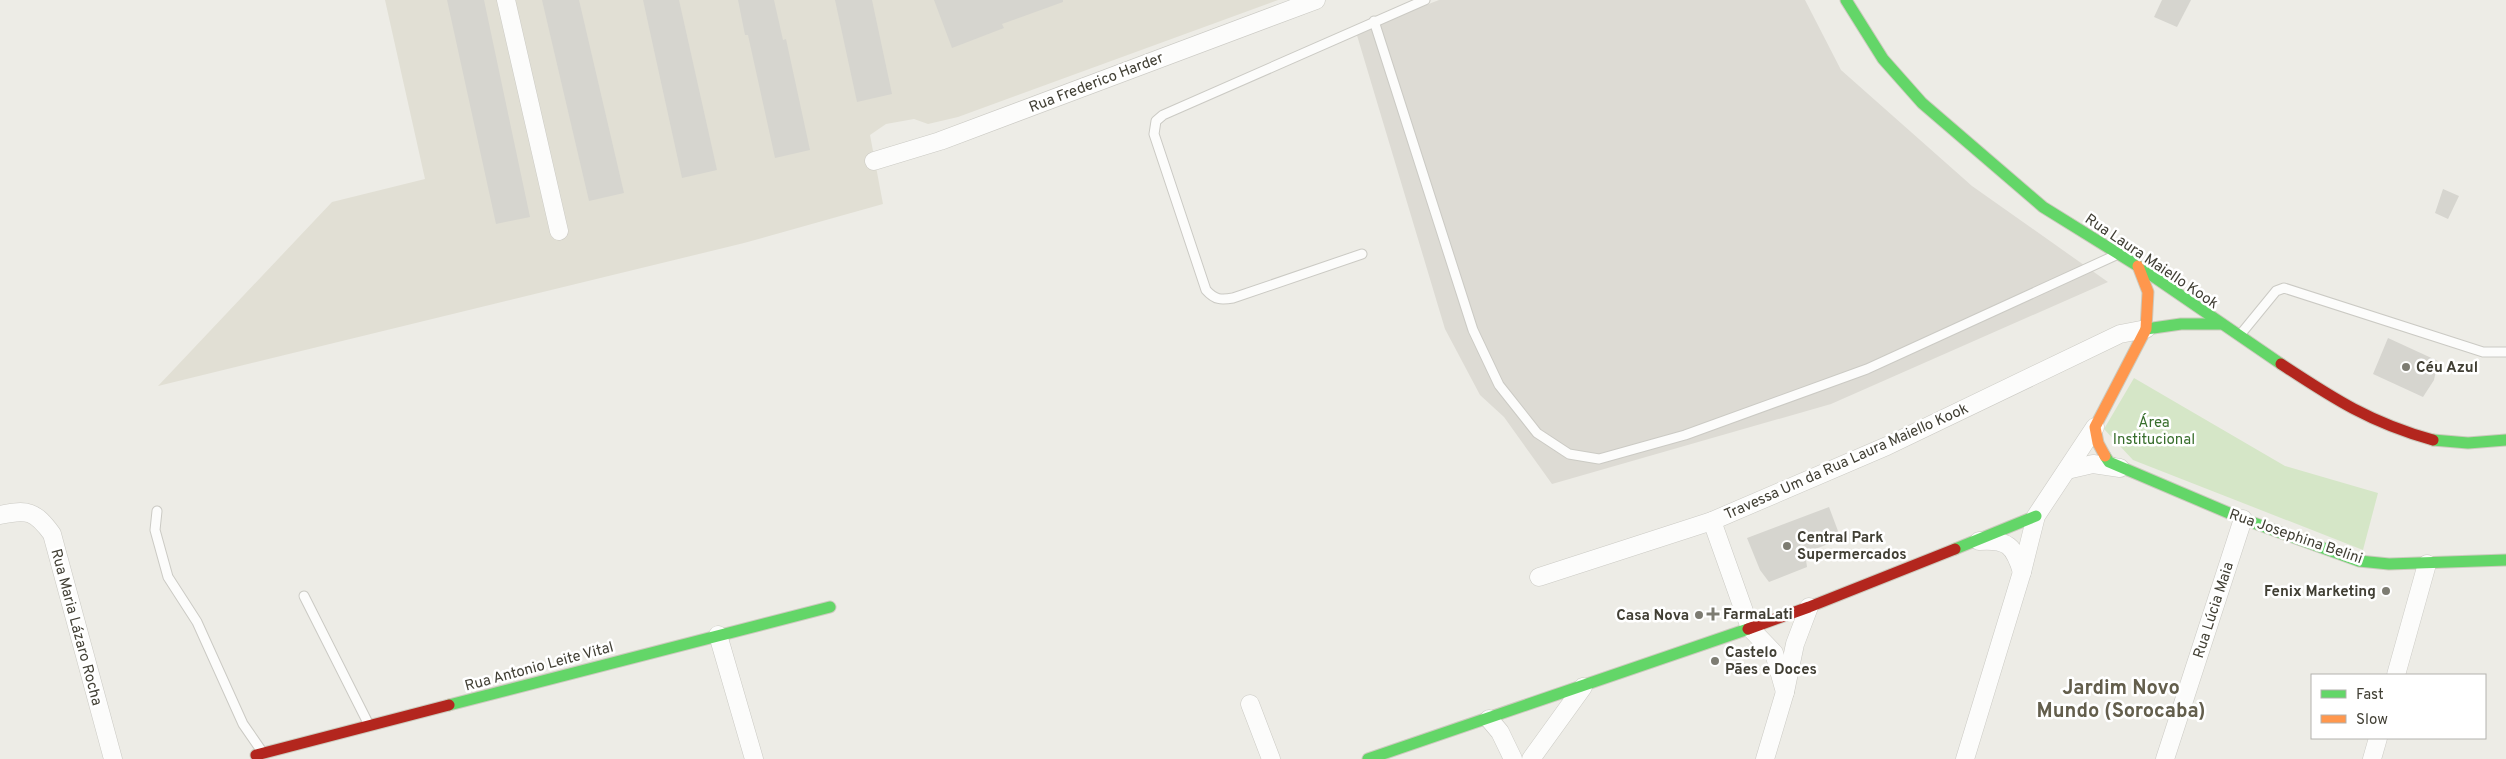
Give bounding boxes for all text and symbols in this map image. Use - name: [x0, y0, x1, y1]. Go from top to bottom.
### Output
- street label: Rua Frederico Harder: [1027, 49, 1167, 118]
- street label: Rua Laura Maiello Kook: [2081, 210, 2222, 314]
- place label: Céu Azul: [2416, 359, 2478, 378]
- marker: Céu Azul: [2400, 361, 2412, 373]
- street label: Travessa Um da Rua Laura Maiello Kook: [1722, 400, 1972, 525]
- park label: Área Institucional: [2113, 413, 2195, 450]
- street label: Rua Josephina Belini: [2226, 506, 2365, 569]
- place label: Central Park Supermercados: [1797, 529, 1907, 565]
- marker: Central Park Supermercados: [1781, 540, 1793, 552]
- street label: Rua Maria Lázaro Rocha: [45, 547, 106, 708]
- street label: Rua Lúcia Maia: [2190, 560, 2239, 661]
- place label: Fenix Marketing: [2264, 583, 2376, 602]
- marker: Fenix Marketing: [2380, 585, 2392, 597]
- place label: FarmaLati: [1723, 606, 1793, 625]
- place label: Casa Nova: [1616, 607, 1689, 626]
- marker: FarmaLati: [1707, 608, 1719, 620]
- marker: Casa Nova: [1693, 609, 1705, 621]
- street label: Rua Antonio Leite Vital: [463, 638, 616, 696]
- place label: Castelo Pães e Doces: [1725, 644, 1817, 680]
- marker: Castelo Pães e Doces: [1709, 655, 1721, 667]
- legend: [2311, 674, 2486, 739]
- district label: Jardim Novo Mundo (Sorocaba): [2036, 676, 2206, 725]
- text: Fast: [2356, 686, 2384, 705]
- text: Slow: [2356, 711, 2388, 730]

